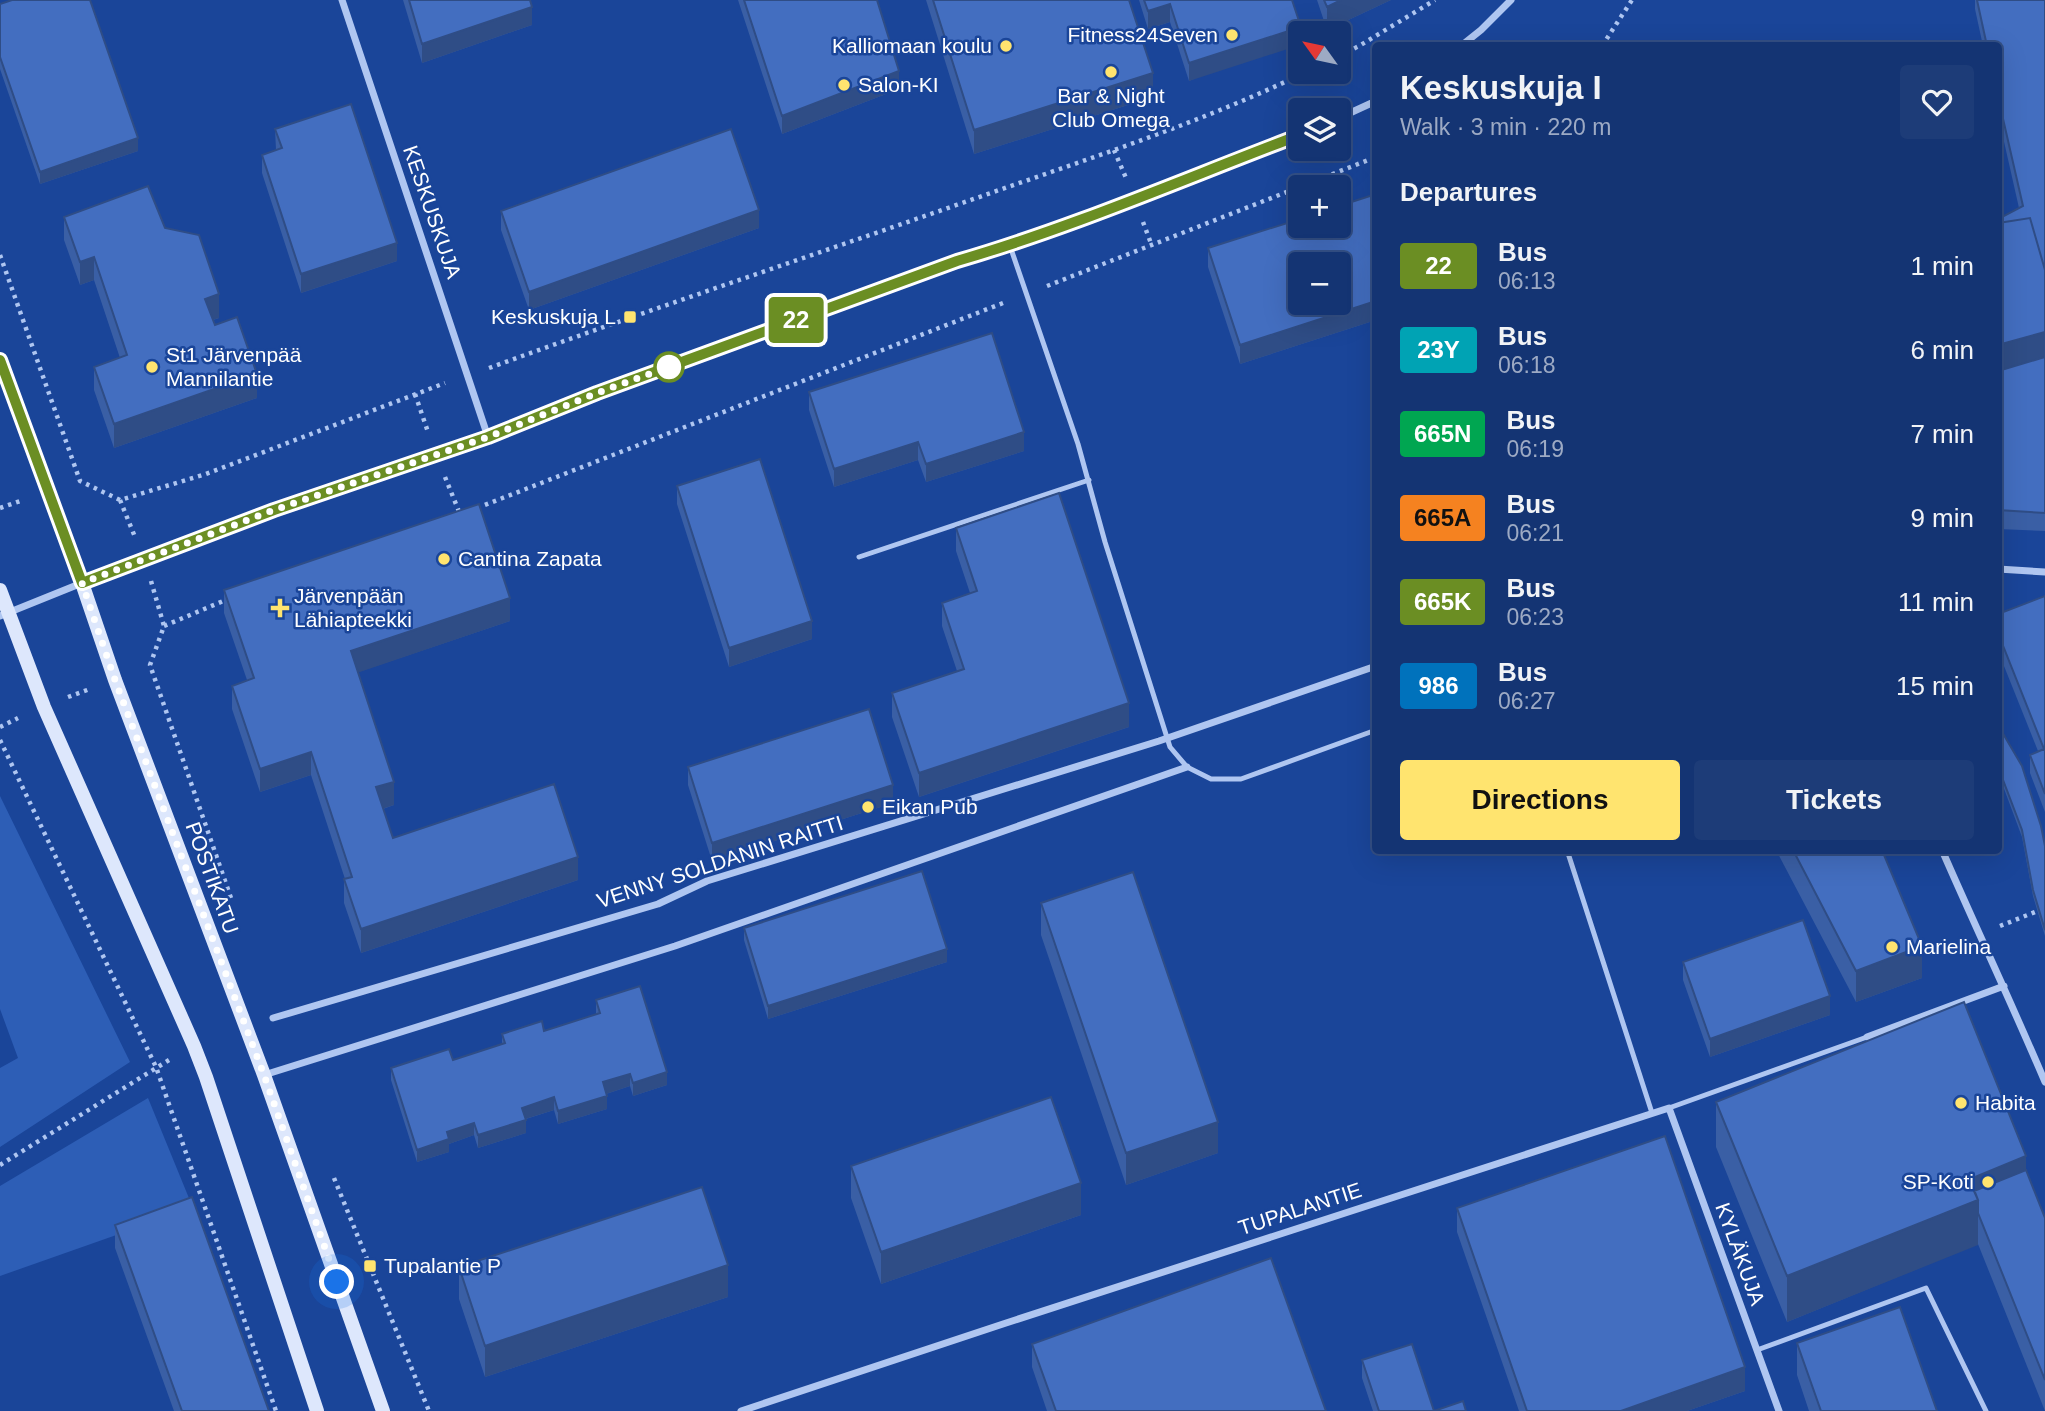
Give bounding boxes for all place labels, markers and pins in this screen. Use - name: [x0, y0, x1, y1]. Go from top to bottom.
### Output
- place label: Fitness24Seven: [1067, 23, 1218, 46]
- marker: Fitness24Seven: [1224, 27, 1240, 43]
- place label: Kalliomaan koulu: [832, 34, 992, 57]
- marker: Kalliomaan koulu: [998, 38, 1014, 54]
- marker: Bar & Night Club Omega: [1103, 64, 1119, 80]
- place label: Salon-KI: [858, 73, 939, 96]
- marker: Salon-KI: [836, 77, 852, 93]
- place label: Bar & Night Club Omega: [1052, 84, 1170, 131]
- place label: Keskuskuja L: [491, 305, 616, 328]
- marker: Keskuskuja L: [622, 309, 638, 325]
- place label: St1 Järvenpää Mannilantie: [166, 343, 302, 390]
- unlabelled marker: [654, 352, 684, 382]
- marker: St1 Järvenpää Mannilantie: [144, 359, 160, 375]
- place label: Cantina Zapata: [458, 547, 602, 570]
- marker: Cantina Zapata: [436, 551, 452, 567]
- place label: Järvenpään Lähiapteekki: [294, 584, 412, 631]
- marker: Järvenpään Lähiapteekki: [272, 600, 288, 616]
- place label: Eikan Pub: [882, 795, 978, 818]
- marker: Eikan Pub: [860, 799, 876, 815]
- place label: Marielina: [1906, 935, 1992, 958]
- marker: Marielina: [1884, 939, 1900, 955]
- place label: Habita: [1975, 1091, 2036, 1114]
- marker: Habita: [1953, 1095, 1969, 1111]
- place label: SP-Koti: [1903, 1170, 1974, 1193]
- marker: SP-Koti: [1980, 1174, 1996, 1190]
- place label: Tupalantie P: [384, 1254, 501, 1277]
- marker: Tupalantie P: [362, 1258, 378, 1274]

